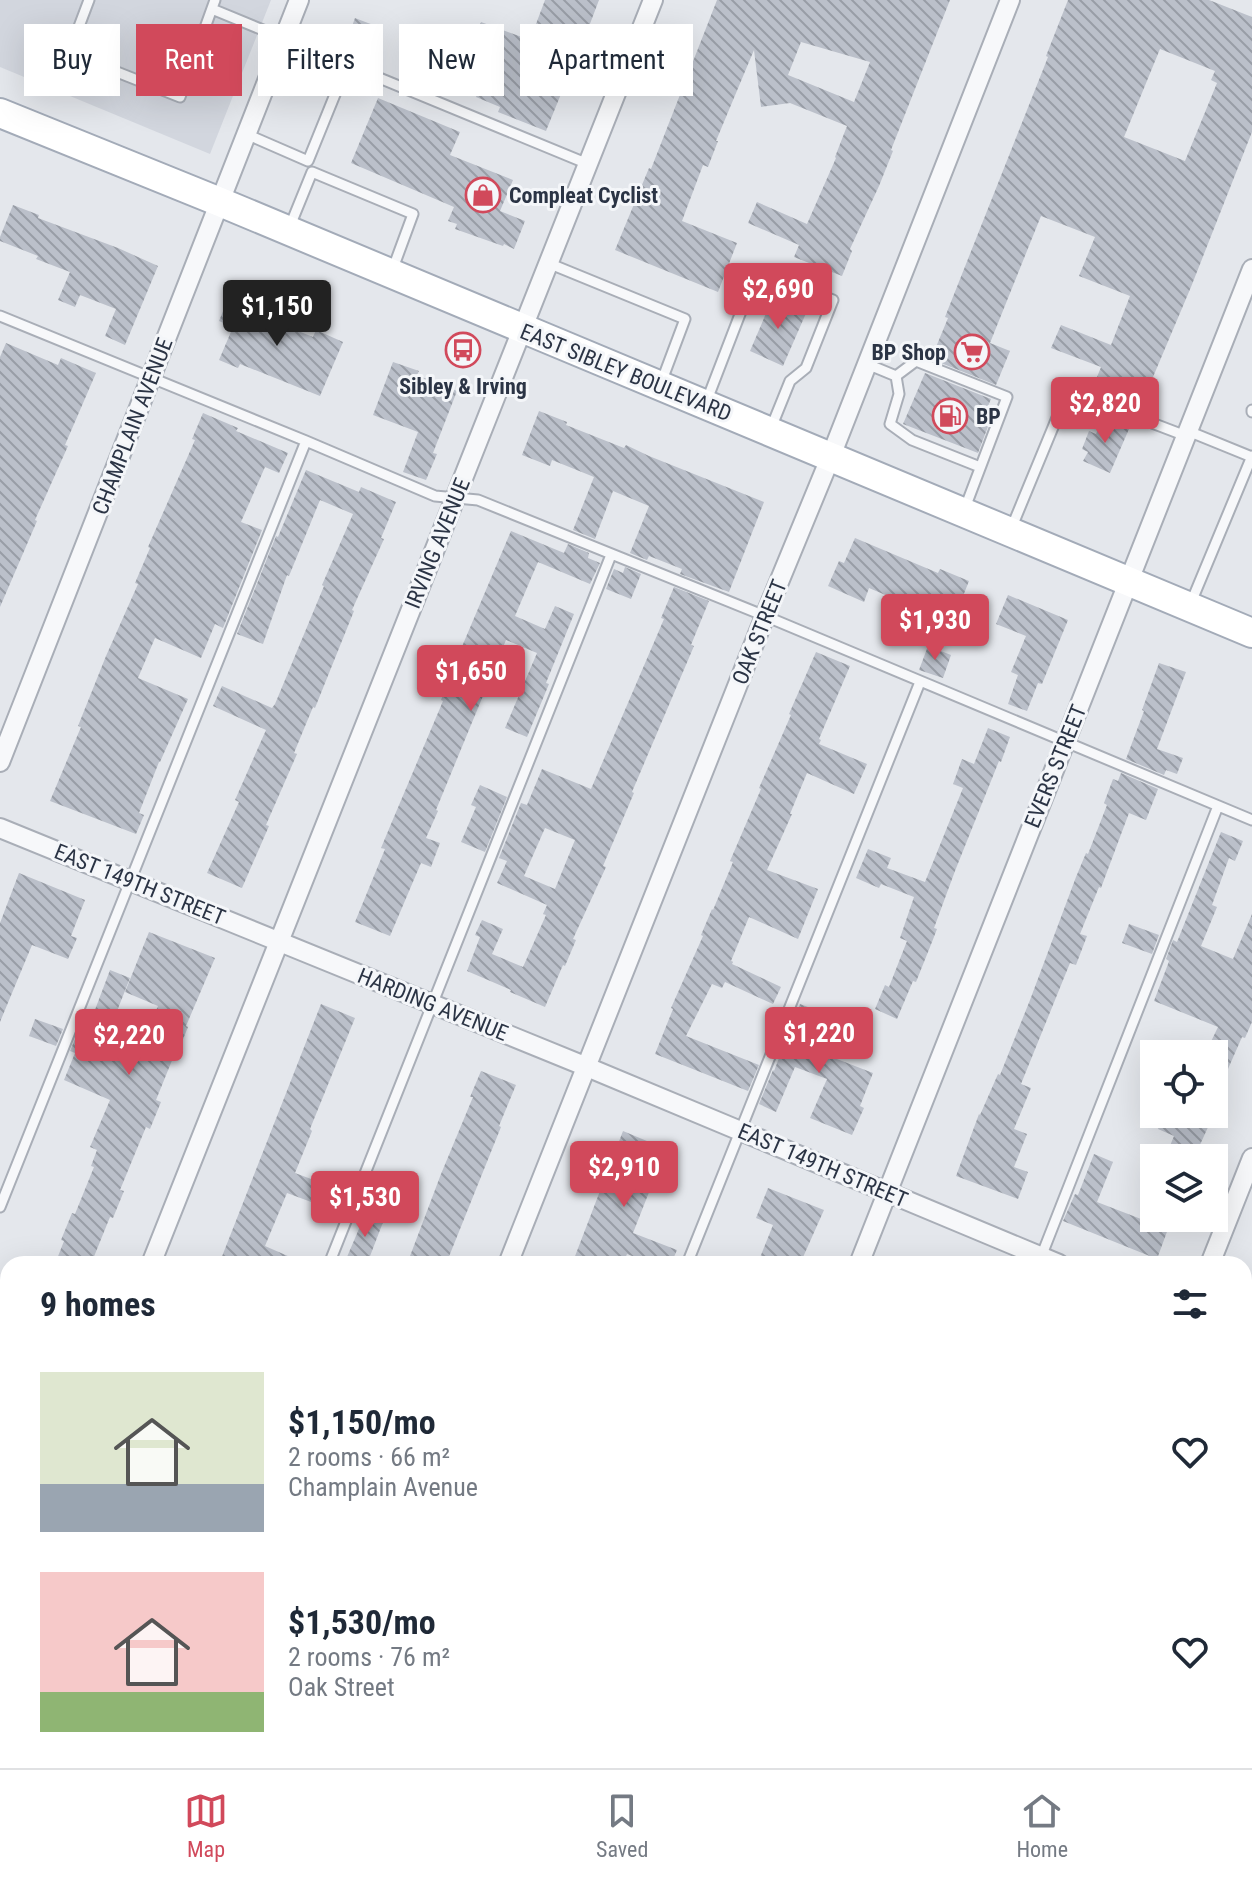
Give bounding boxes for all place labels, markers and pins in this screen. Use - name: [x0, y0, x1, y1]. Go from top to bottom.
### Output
- shop icon: Compleat Cyclist: [464, 176, 502, 214]
- place label: Compleat Cyclist: [509, 183, 658, 208]
- pin: $2,690: [713, 263, 843, 331]
- pin: $1,150: [212, 280, 342, 348]
- bus stop icon: Sibley & Irving: [444, 331, 482, 369]
- supermarket icon: BP Shop: [953, 333, 991, 371]
- place label: BP Shop: [872, 340, 946, 365]
- place label: Sibley & Irving: [399, 374, 527, 399]
- pin: $2,820: [1040, 377, 1170, 445]
- fuel station icon: BP: [931, 397, 969, 435]
- place label: BP: [976, 404, 1001, 429]
- pin: $1,930: [870, 594, 1000, 662]
- pin: $1,650: [406, 645, 536, 713]
- pin: $1,220: [754, 1007, 884, 1075]
- pin: $2,220: [64, 1009, 194, 1077]
- pin: $2,910: [559, 1141, 689, 1209]
- pin: $1,530: [300, 1171, 430, 1239]

